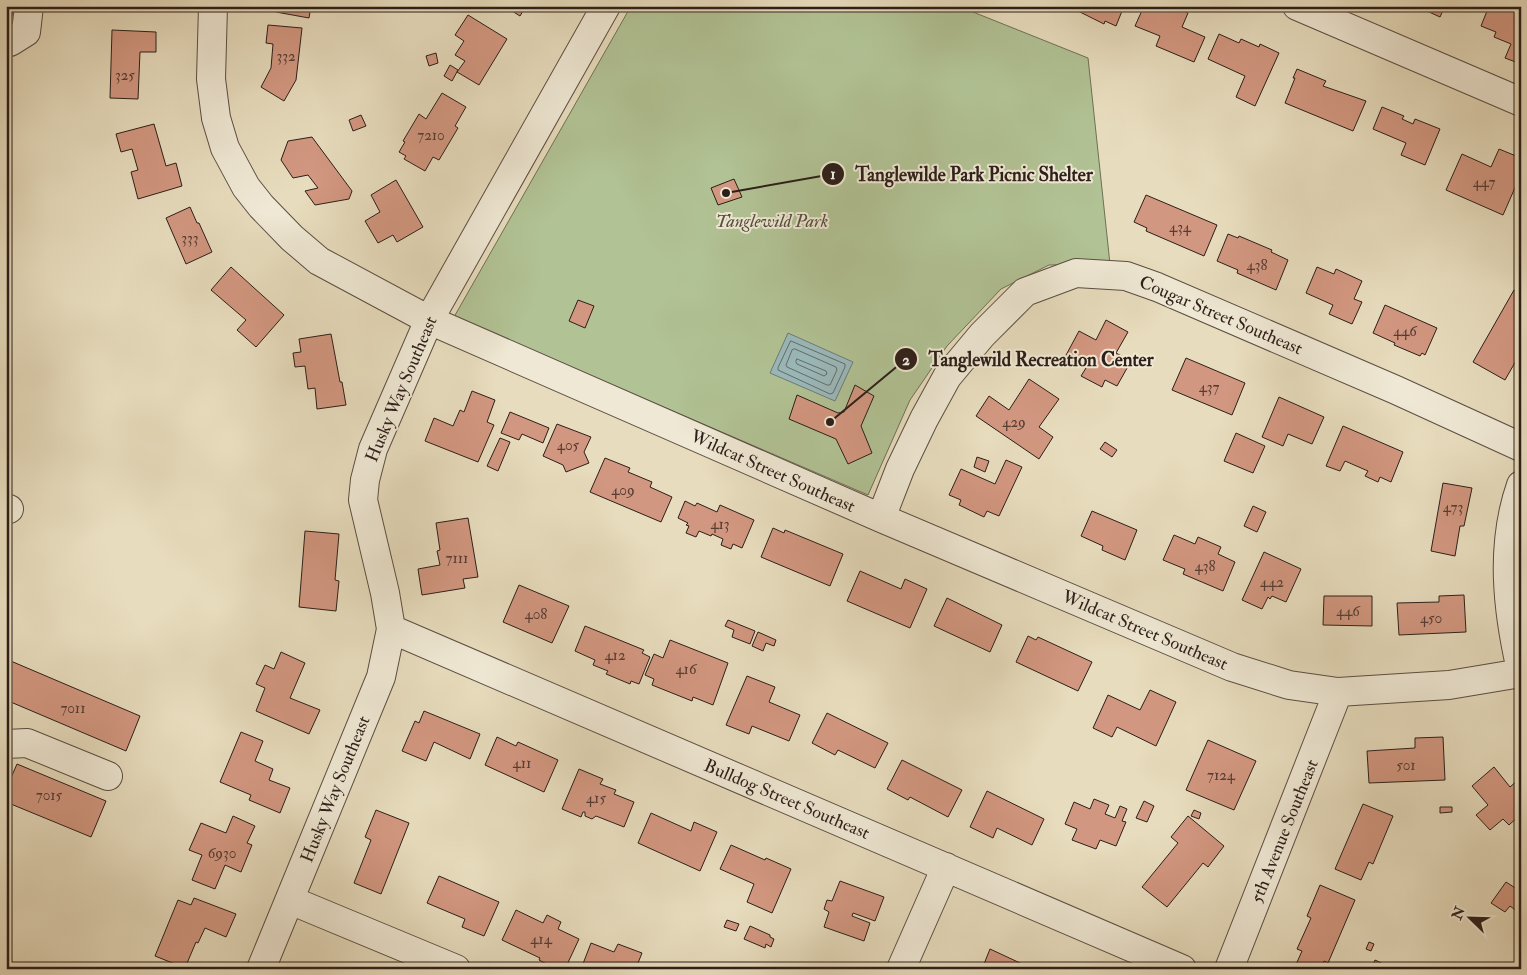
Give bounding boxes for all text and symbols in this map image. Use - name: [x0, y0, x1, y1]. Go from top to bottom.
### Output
- house number: 332: [276, 47, 296, 66]
- house number: 325: [115, 66, 135, 85]
- house number: 7210: [417, 126, 445, 145]
- callout: Tanglewilde Park Picnic Shelter: [820, 157, 1103, 191]
- text: Tanglewilde Park Picnic Shelter: [854, 163, 1094, 188]
- text: 1: [830, 165, 836, 184]
- house number: 447: [1473, 173, 1495, 192]
- park label: Tanglewild Park: [716, 210, 828, 233]
- house number: 434: [1169, 218, 1192, 237]
- house number: 333: [181, 229, 199, 248]
- house number: 438: [1247, 256, 1267, 275]
- street label: Cougar Street Southeast: [1136, 271, 1306, 360]
- street label: Husky Way Southeast: [360, 313, 443, 466]
- house number: 446: [1393, 322, 1418, 341]
- callout: Tanglewild Recreation Center: [894, 342, 1164, 376]
- text: Tanglewild Recreation Center: [927, 348, 1155, 373]
- text: 2: [902, 351, 910, 370]
- house number: 437: [1199, 378, 1219, 397]
- house number: 429: [1002, 413, 1026, 432]
- street label: Wildcat Street Southeast: [686, 424, 859, 518]
- house number: 405: [557, 436, 580, 455]
- house number: 409: [611, 481, 635, 500]
- house number: 473: [1443, 498, 1463, 517]
- house number: 413: [710, 515, 730, 534]
- house number: 7111: [446, 549, 468, 568]
- house number: 438: [1195, 557, 1215, 576]
- house number: 442: [1260, 573, 1284, 592]
- street label: Wildcat Street Southeast: [1057, 585, 1231, 676]
- house number: 446: [1336, 602, 1361, 621]
- house number: 408: [525, 605, 547, 624]
- house number: 450: [1420, 609, 1442, 628]
- house number: 412: [604, 646, 626, 665]
- house number: 416: [676, 660, 698, 679]
- house number: 7011: [60, 699, 86, 718]
- street label: Husky Way Southeast: [296, 712, 375, 866]
- house number: 411: [513, 754, 531, 773]
- street label: Bulldog Street Southeast: [701, 754, 873, 845]
- street label: 5th Avenue Southeast: [1245, 756, 1324, 906]
- house number: 501: [1396, 756, 1416, 775]
- house number: 7124: [1207, 766, 1236, 785]
- house number: 7015: [36, 786, 63, 805]
- house number: 415: [586, 789, 606, 808]
- house number: 6930: [208, 844, 236, 863]
- north arrow: [1444, 892, 1494, 942]
- text: N: [1448, 904, 1469, 923]
- house number: 414: [530, 930, 553, 949]

